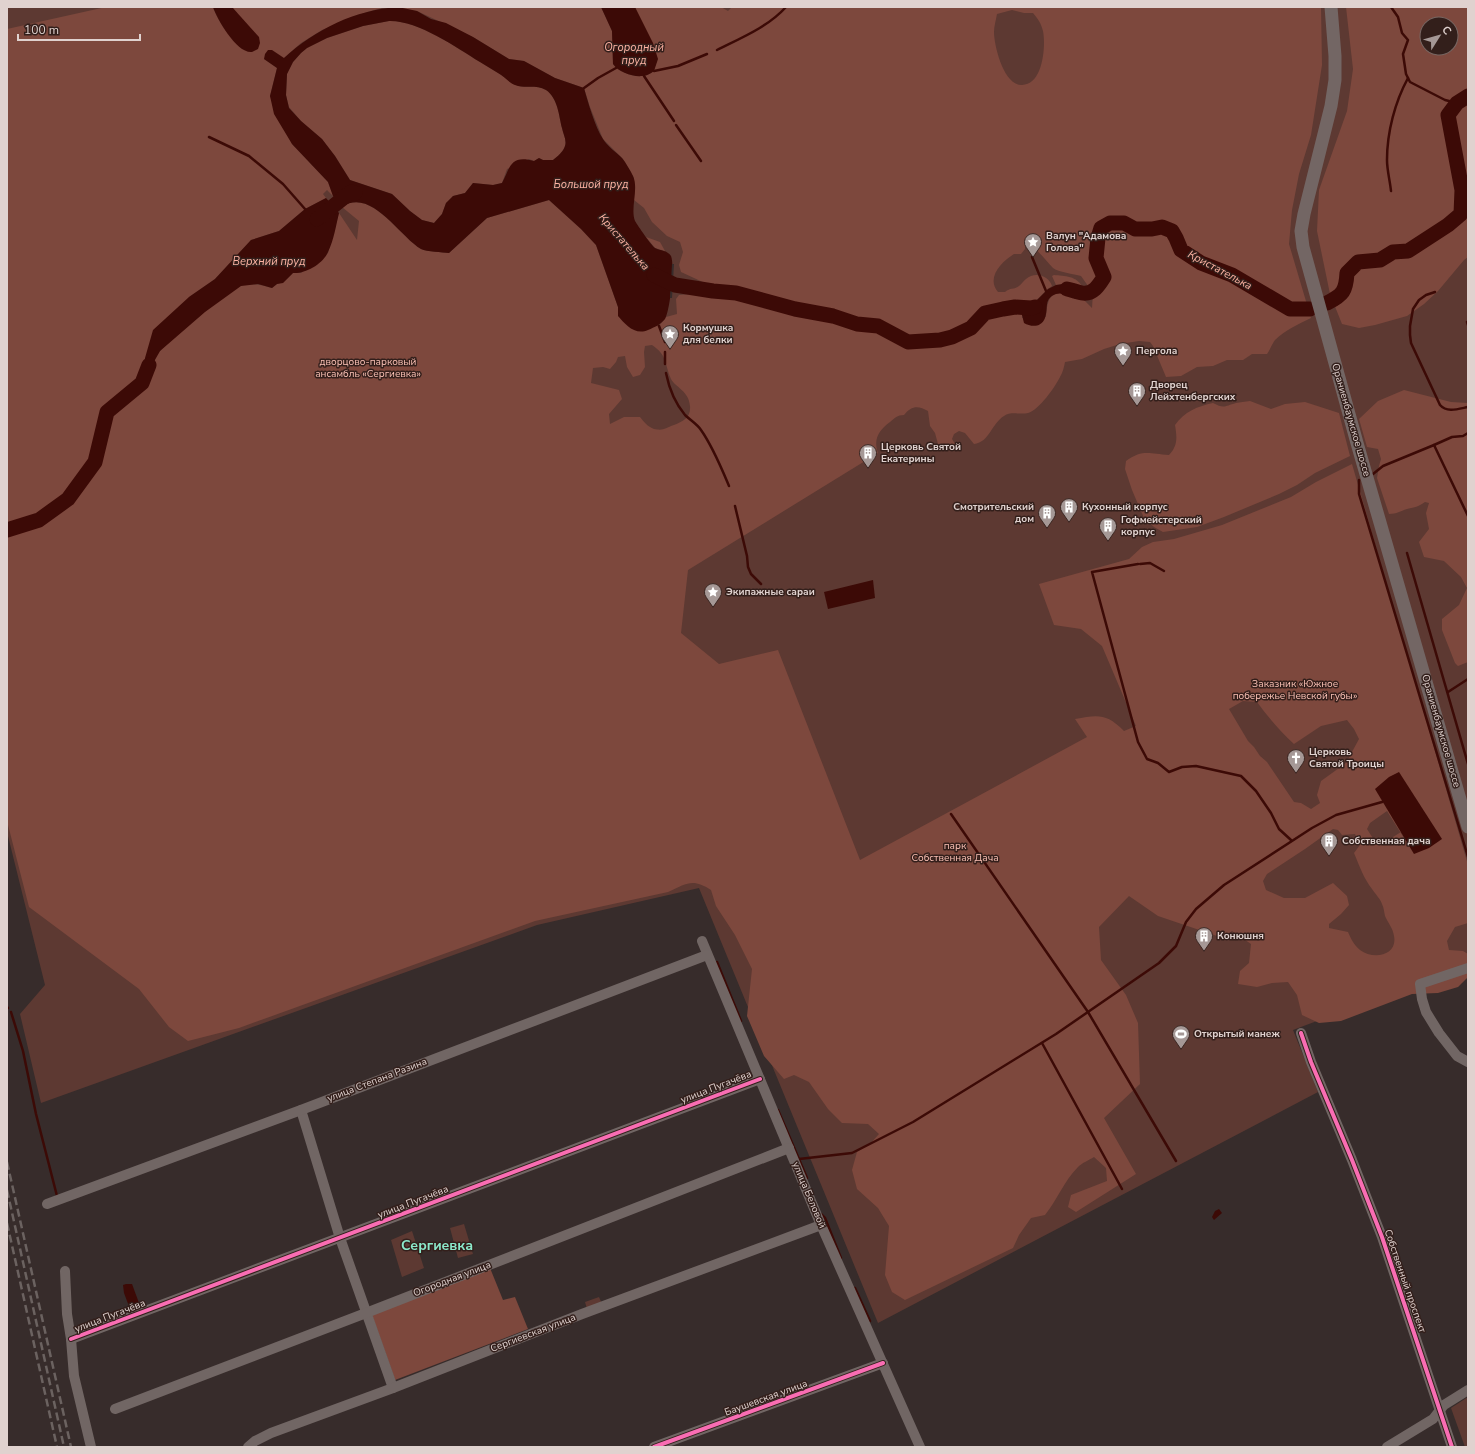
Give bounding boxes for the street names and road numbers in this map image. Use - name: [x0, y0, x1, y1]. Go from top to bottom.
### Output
- street label: Ораниенбаумское шоссе: [1328, 362, 1374, 478]
- street label: Ораниенбаумское шоссе: [1418, 673, 1464, 789]
- street label: улица Степана Разина: [325, 1055, 429, 1105]
- street label: улица Пугачёва: [679, 1067, 753, 1107]
- street label: улица Беловой: [789, 1160, 829, 1230]
- street label: улица Пугачёва: [376, 1182, 450, 1222]
- street label: Собственный проспект: [1381, 1227, 1429, 1335]
- street label: Огородная улица: [411, 1258, 493, 1300]
- street label: улица Пугачёва: [73, 1296, 147, 1336]
- street label: Сергиевская улица: [488, 1310, 578, 1356]
- street label: Баушевская улица: [723, 1376, 809, 1420]

